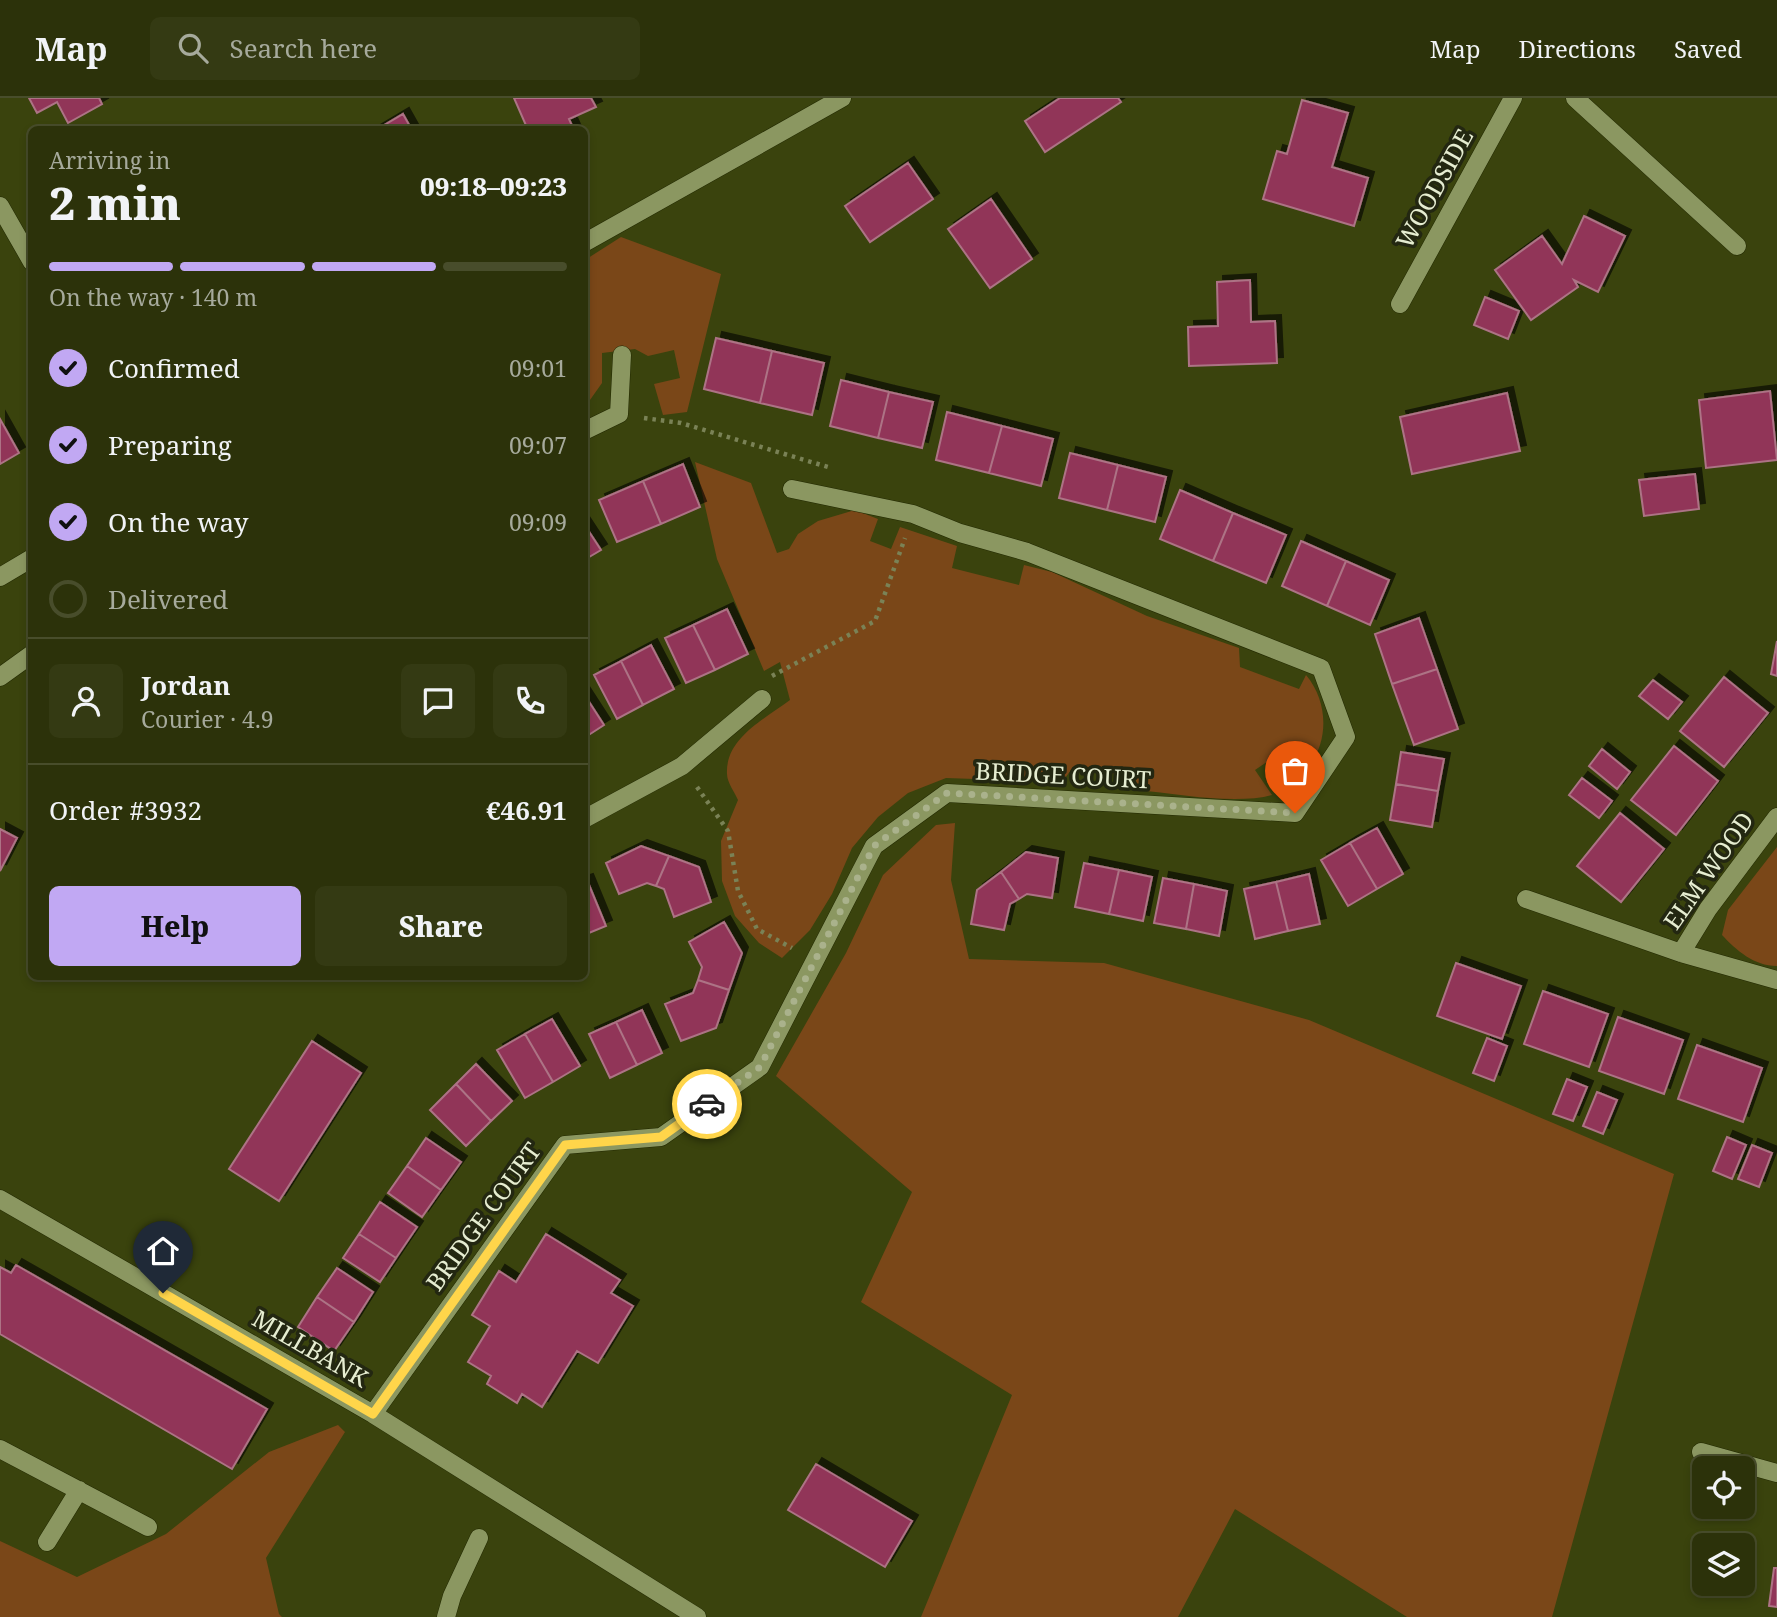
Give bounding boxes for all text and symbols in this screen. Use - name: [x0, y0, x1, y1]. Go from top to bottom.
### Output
- search box: [150, 17, 640, 80]
- text: Map: [35, 26, 108, 71]
- icon: search: [174, 29, 212, 67]
- text: Search here: [230, 30, 377, 66]
- text: Map: [1430, 32, 1481, 65]
- text: Directions: [1519, 32, 1636, 65]
- text: Saved: [1674, 32, 1742, 65]
- street label: WOODSIDE: [1387, 123, 1480, 254]
- text: Arriving in: [49, 144, 170, 176]
- text: 09:18–09:23: [420, 168, 567, 204]
- text: 2 min: [49, 171, 181, 233]
- text: On the way · 140 m: [49, 281, 257, 313]
- icon: check: [49, 349, 87, 387]
- text: Confirmed: [108, 350, 240, 386]
- text: 09:01: [509, 352, 567, 384]
- icon: check: [49, 426, 87, 464]
- text: Preparing: [108, 427, 232, 463]
- text: 09:07: [509, 429, 567, 461]
- icon: check: [49, 503, 87, 541]
- text: On the way: [108, 504, 248, 540]
- text: 09:09: [509, 506, 567, 538]
- text: Delivered: [108, 581, 228, 617]
- button: person: [49, 664, 123, 738]
- button: chat: [401, 664, 475, 738]
- button: phone: [493, 664, 567, 738]
- text: Jordan: [141, 667, 231, 703]
- text: Courier · 4.9: [141, 703, 274, 735]
- pin: [1265, 741, 1325, 813]
- icon: bag: [1276, 752, 1314, 790]
- street label: BRIDGE COURT: [974, 753, 1152, 796]
- text: Order #3932: [49, 792, 202, 828]
- text: €46.91: [486, 792, 567, 828]
- street label: ELM WOOD: [1655, 805, 1760, 935]
- button: Help: [49, 886, 301, 966]
- button: Share: [315, 886, 567, 966]
- courier: [672, 1069, 742, 1139]
- icon: car: [688, 1085, 726, 1123]
- street label: BRIDGE COURT: [418, 1135, 548, 1297]
- pin: [133, 1221, 193, 1293]
- icon: home: [144, 1232, 182, 1270]
- street label: MILLBANK: [247, 1301, 376, 1395]
- map controls: [1692, 1456, 1755, 1596]
- button: locate: [1692, 1456, 1755, 1519]
- button: layers: [1692, 1533, 1755, 1596]

